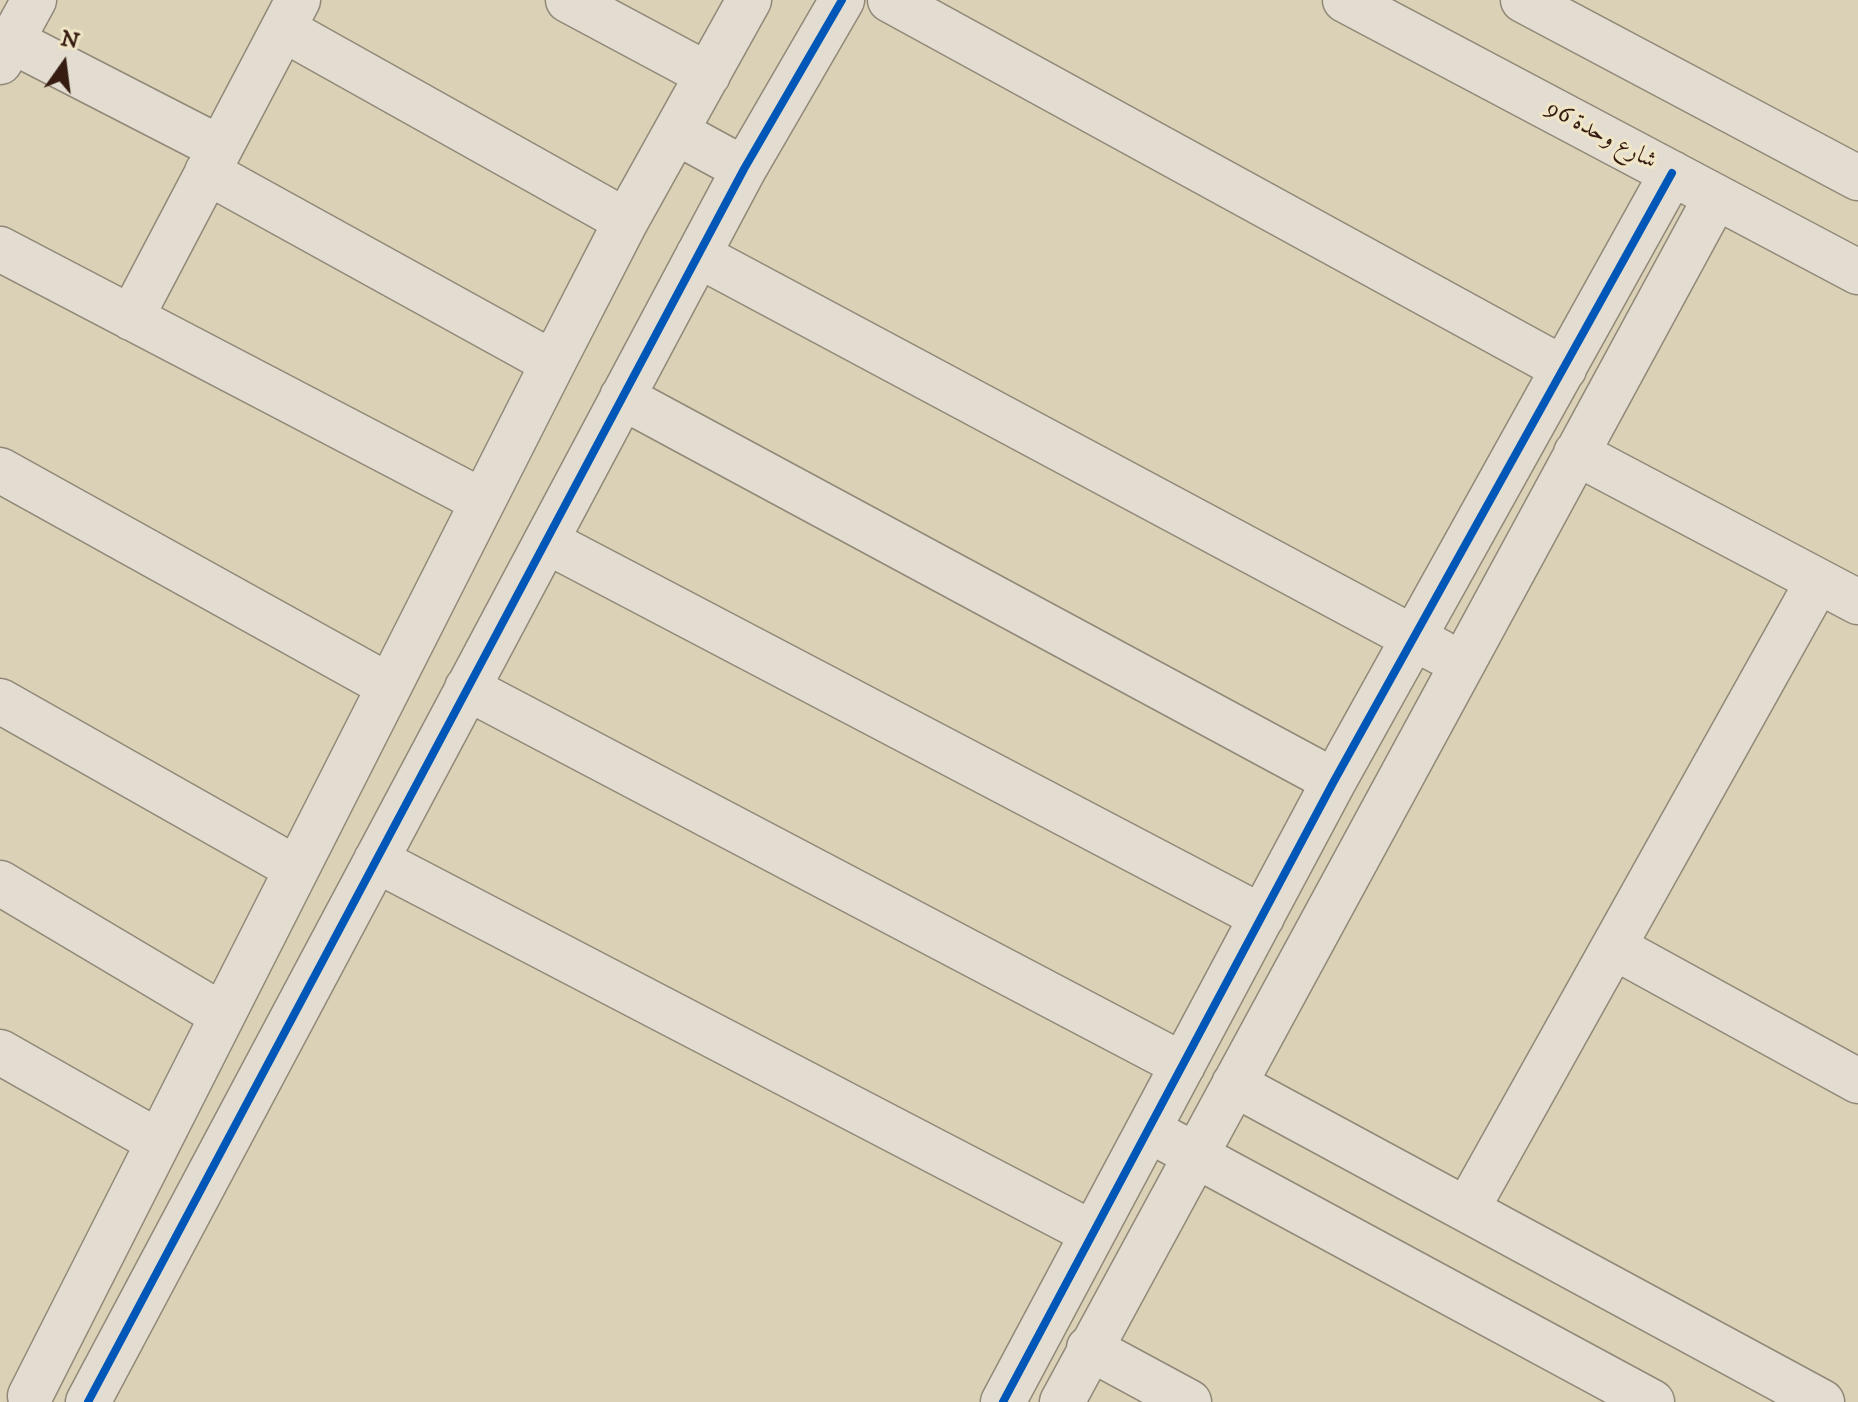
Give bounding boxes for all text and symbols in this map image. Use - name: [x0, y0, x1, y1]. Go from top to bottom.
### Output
- north arrow: [24, 24, 104, 104]
- text: N: [58, 25, 82, 56]
- street label: شارع وحدة 96: [1541, 95, 1661, 177]

